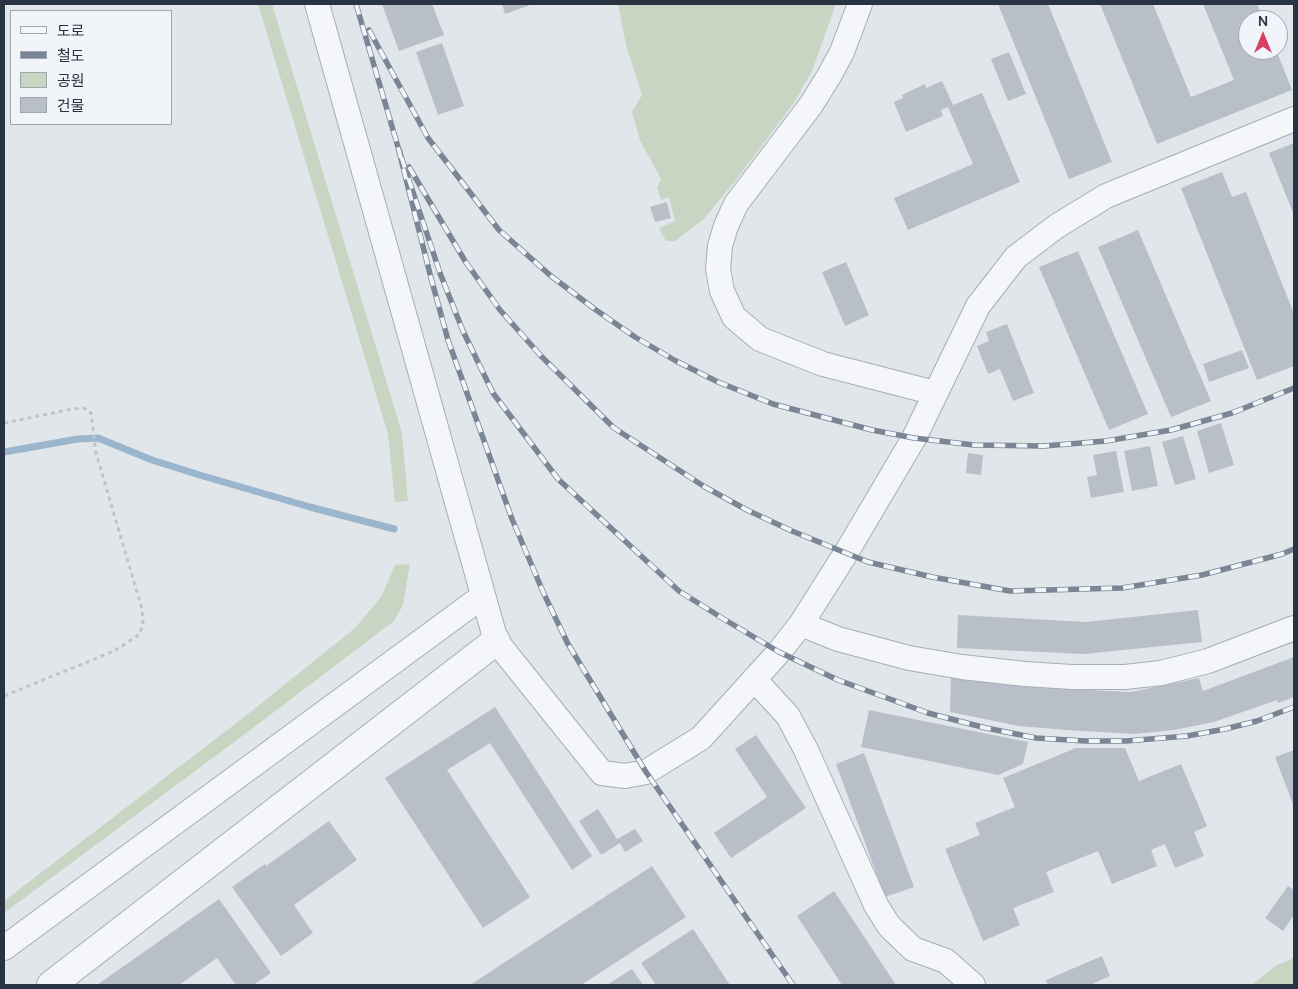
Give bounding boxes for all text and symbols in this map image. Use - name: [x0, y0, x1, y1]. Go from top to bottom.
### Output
- legend: [10, 10, 172, 125]
- north arrow: [1238, 10, 1288, 60]
- text: N: [1258, 11, 1268, 30]
- text: 도로: [57, 20, 85, 41]
- text: 철도: [57, 45, 85, 66]
- text: 공원: [57, 70, 85, 91]
- text: 건물: [57, 95, 85, 116]

